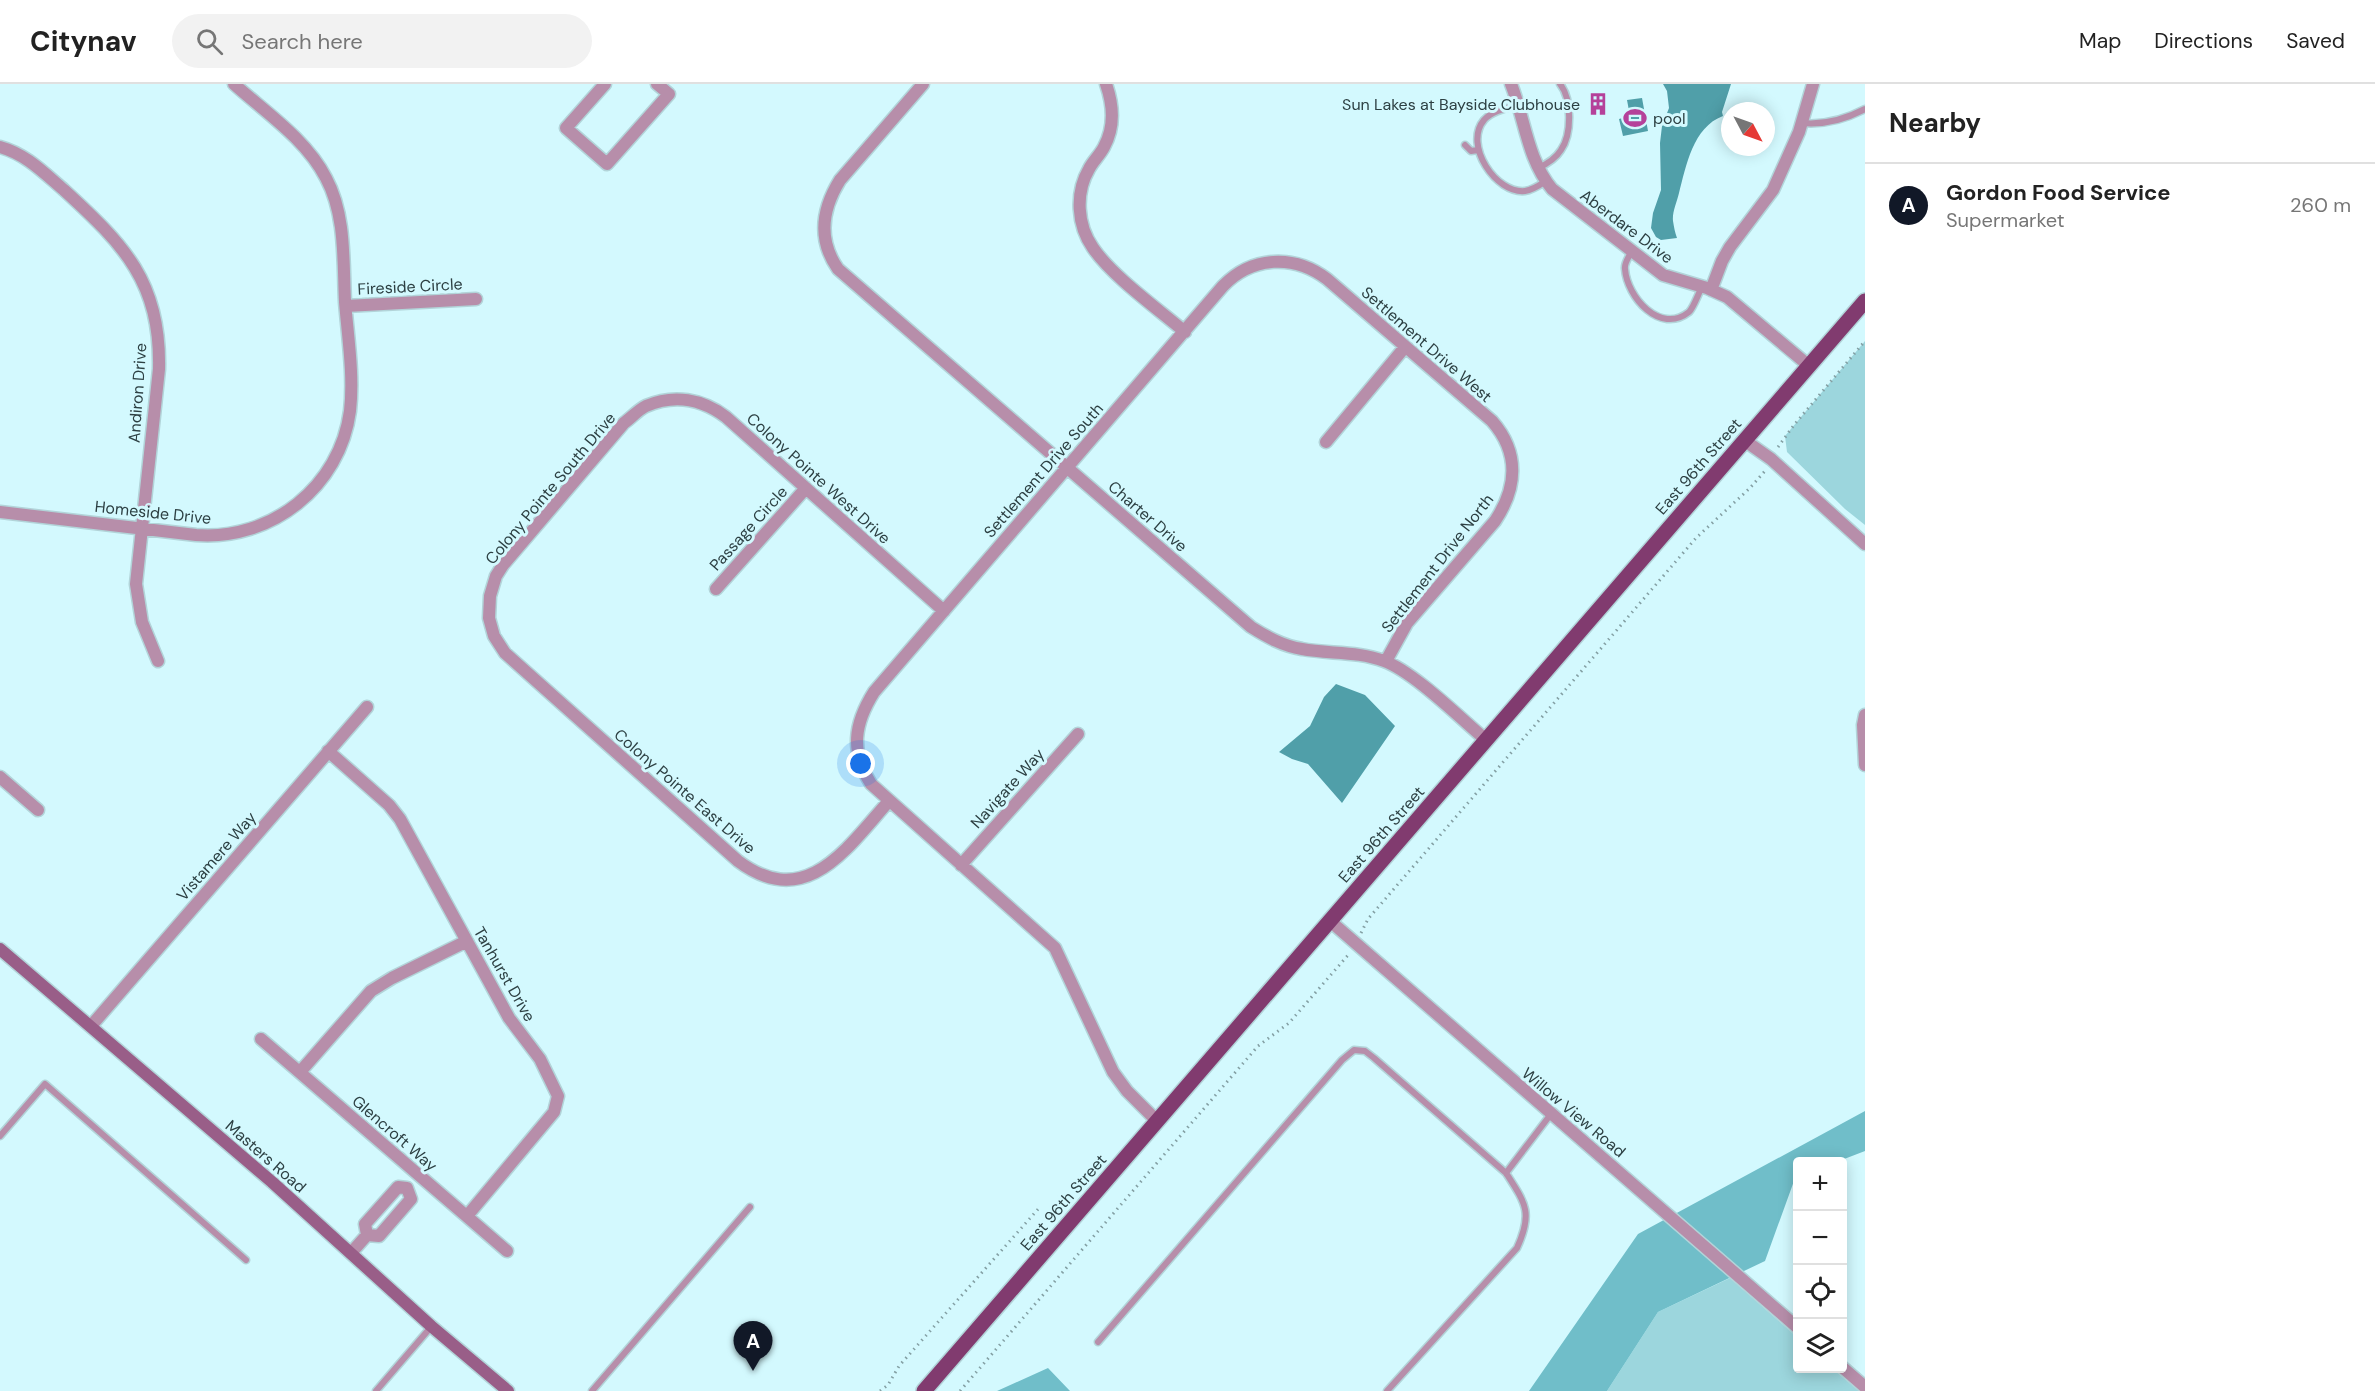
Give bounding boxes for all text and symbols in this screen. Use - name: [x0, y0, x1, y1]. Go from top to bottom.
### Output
- search box: [172, 14, 592, 68]
- text: Citynav: [30, 23, 136, 60]
- icon: search: [193, 25, 226, 58]
- text: Search here: [241, 27, 363, 56]
- text: Map: [2079, 27, 2121, 55]
- text: Directions: [2154, 27, 2253, 55]
- text: Saved: [2286, 27, 2345, 55]
- building icon: Sun Lakes at Bayside Clubhouse: [1585, 91, 1611, 117]
- place label: Sun Lakes at Bayside Clubhouse: [1342, 94, 1580, 115]
- north arrow: [1721, 102, 1775, 156]
- sports icon: pool: [1622, 105, 1648, 131]
- text: Nearby: [1889, 106, 1981, 140]
- place label: pool: [1653, 108, 1686, 129]
- text: Gordon Food Service: [1946, 178, 2171, 207]
- street label: Aberdare Drive: [1576, 185, 1677, 268]
- text: A: [1901, 192, 1916, 218]
- text: 260 m: [2290, 192, 2351, 218]
- text: Supermarket: [1946, 207, 2065, 233]
- street label: Fireside Circle: [357, 273, 463, 300]
- street label: Settlement Drive West: [1357, 282, 1496, 407]
- street label: Andiron Drive: [124, 342, 151, 444]
- street label: Settlement Drive South: [979, 399, 1108, 542]
- street label: Colony Pointe South Drive: [481, 408, 620, 569]
- street label: Colony Pointe West Drive: [742, 408, 895, 549]
- street label: East 96th Street: [1651, 414, 1746, 519]
- street label: Charter Drive: [1104, 476, 1192, 557]
- street label: Passage Circle: [705, 482, 792, 575]
- street label: Settlement Drive North: [1377, 490, 1498, 637]
- street label: Homeside Drive: [94, 496, 212, 529]
- street label: Colony Pointe East Drive: [610, 724, 760, 859]
- street label: Navigate Way: [966, 744, 1049, 833]
- your location: [846, 749, 875, 778]
- street label: East 96th Street: [1334, 782, 1429, 887]
- street label: Vistamere Way: [172, 807, 261, 905]
- street label: Tanhurst Drive: [469, 923, 540, 1025]
- street label: Willow View Road: [1517, 1063, 1630, 1162]
- street label: Glencroft Way: [348, 1091, 442, 1176]
- street label: Masters Road: [221, 1116, 310, 1197]
- street label: East 96th Street: [1016, 1150, 1111, 1255]
- map controls: [1793, 1157, 1847, 1373]
- button: +: [1793, 1157, 1847, 1211]
- button: −: [1793, 1211, 1847, 1265]
- button: locate: [1793, 1265, 1847, 1319]
- button: layers: [1793, 1319, 1847, 1373]
- pin: A: [734, 1322, 772, 1371]

